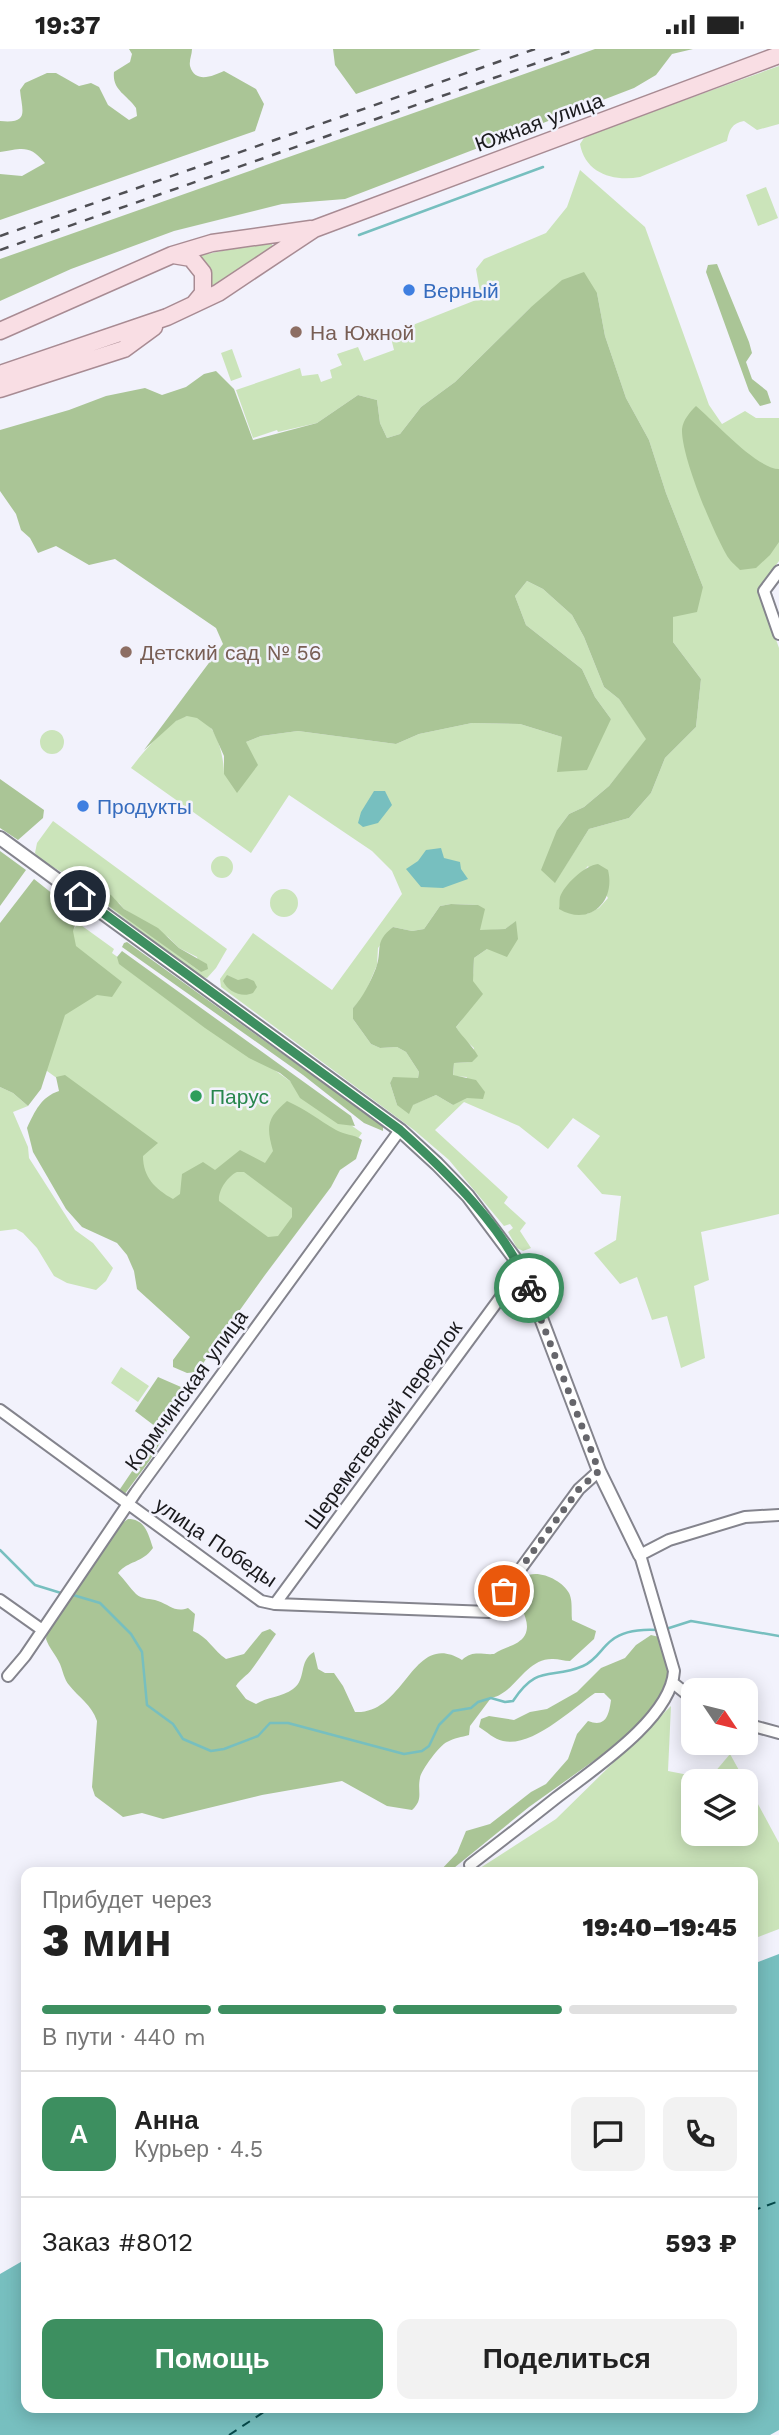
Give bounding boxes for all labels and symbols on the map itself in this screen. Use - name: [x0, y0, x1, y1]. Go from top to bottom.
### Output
- street label: Южная улица: [471, 87, 607, 157]
- place label: Верный: [423, 278, 499, 303]
- marker: Верный: [401, 282, 417, 298]
- place label: На Южной: [310, 320, 414, 345]
- marker: На Южной: [288, 324, 304, 340]
- place label: Детский сад № 56: [140, 640, 322, 665]
- marker: Детский сад № 56: [118, 644, 134, 660]
- place label: Продукты: [97, 794, 192, 819]
- marker: Продукты: [75, 798, 91, 814]
- pin: [50, 866, 110, 926]
- place label: Парус: [210, 1084, 269, 1109]
- marker: Парус: [188, 1088, 204, 1104]
- courier: [494, 1253, 564, 1323]
- street label: Кормчинская улица: [119, 1305, 253, 1475]
- street label: Шереметевский переулок: [299, 1315, 468, 1534]
- street label: улица Победы: [150, 1492, 282, 1592]
- pin: [474, 1561, 534, 1621]
- north arrow: [681, 1678, 758, 1755]

